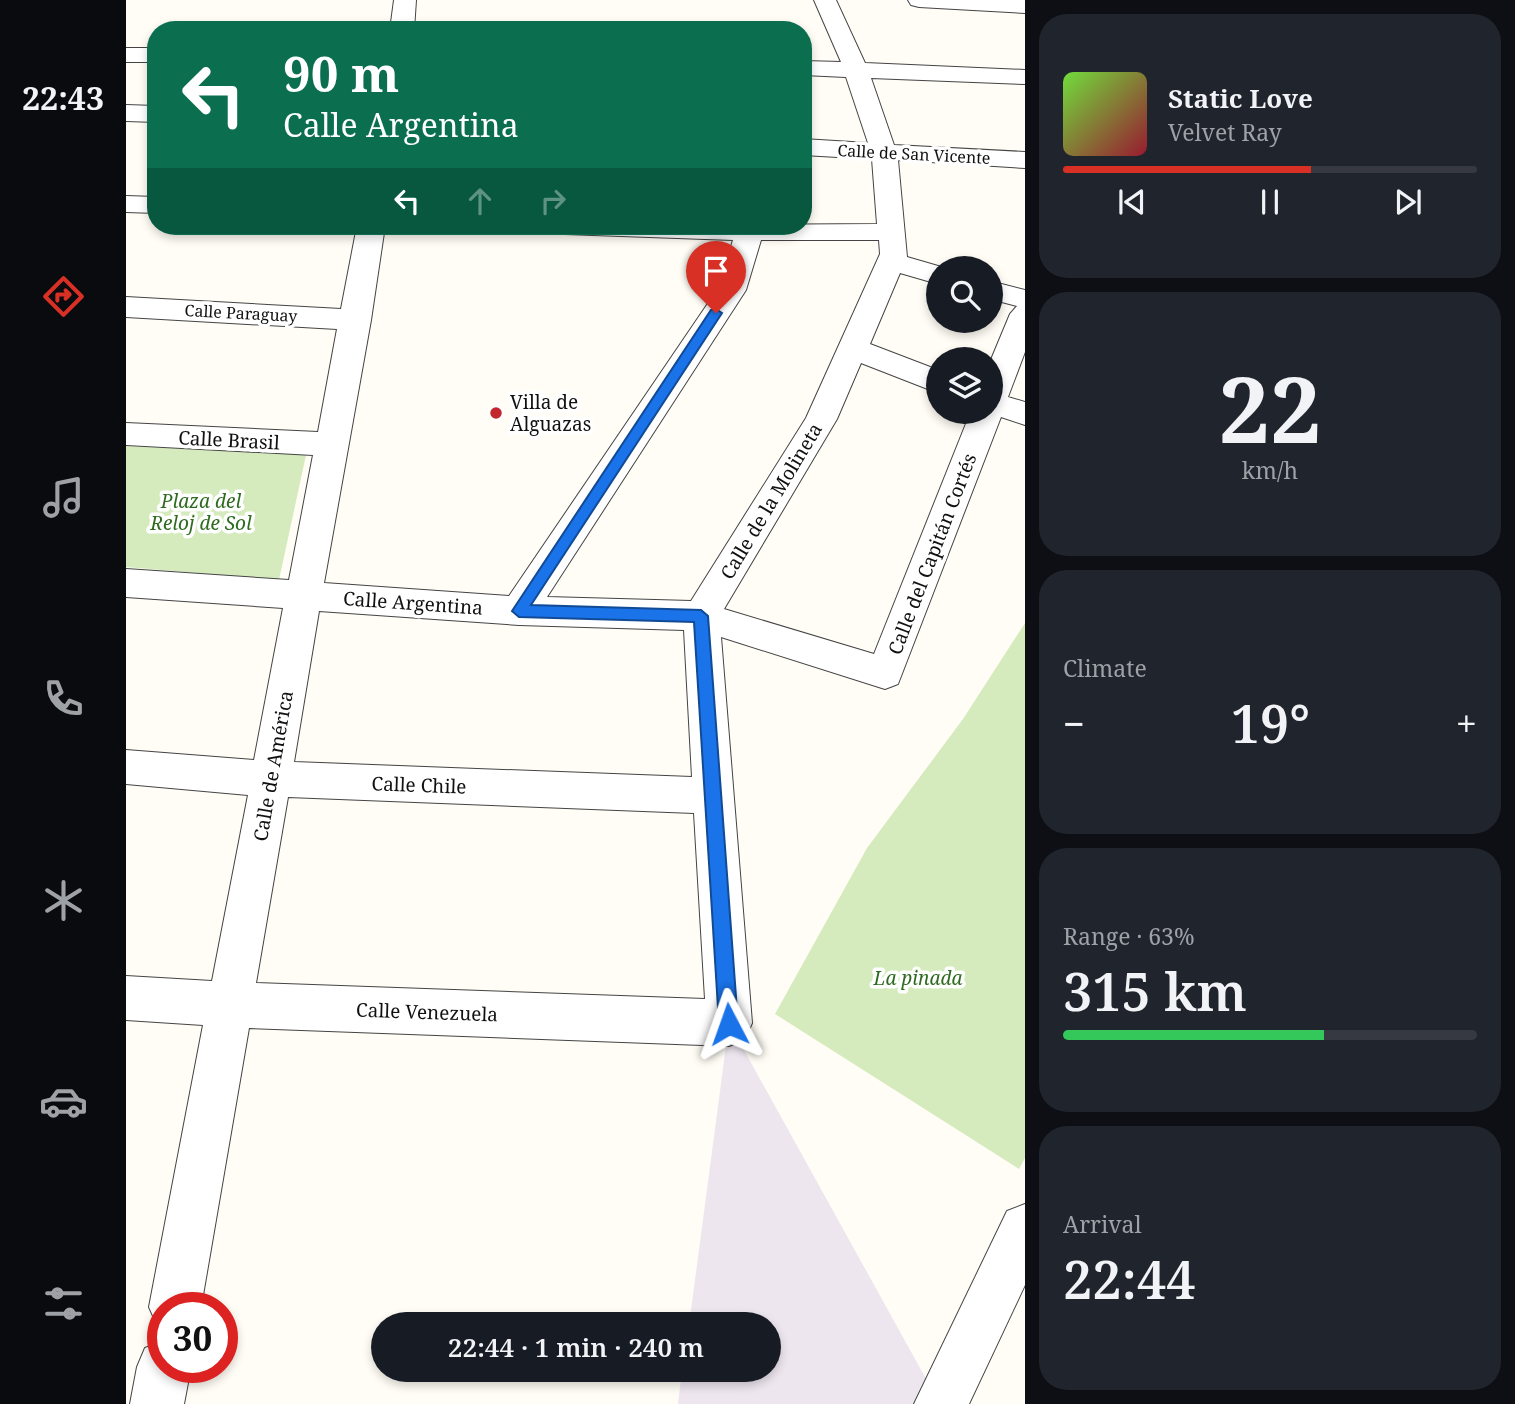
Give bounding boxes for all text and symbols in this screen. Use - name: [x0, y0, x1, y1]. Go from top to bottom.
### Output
- text: 90 m: [283, 40, 399, 106]
- icon: left: [168, 49, 259, 140]
- text: 22:43: [22, 76, 104, 119]
- text: Static Love: [1168, 80, 1313, 116]
- text: Calle Argentina: [283, 103, 519, 146]
- text: Velvet Ray: [1168, 116, 1282, 148]
- street label: Calle de San Vicente: [837, 139, 991, 169]
- icon: left: [388, 182, 426, 220]
- icon: ahead: [461, 182, 499, 220]
- icon: right: [534, 182, 572, 220]
- icon: previous: [1113, 183, 1151, 221]
- icon: pause: [1251, 183, 1289, 221]
- icon: next: [1389, 183, 1427, 221]
- pin: [686, 241, 746, 313]
- icon: arrive: [697, 252, 735, 290]
- map controls: [926, 256, 1003, 424]
- button: search: [926, 256, 1003, 333]
- icon: directions: [39, 272, 88, 321]
- street label: Calle Paraguay: [184, 299, 299, 327]
- text: 22: [1219, 346, 1321, 470]
- button: layers: [926, 347, 1003, 424]
- place label: Villa de Alguazas: [510, 389, 591, 437]
- marker: Villa de Alguazas: [488, 405, 504, 421]
- street label: Calle de la Molineta: [714, 418, 828, 584]
- street label: Calle Brasil: [178, 424, 280, 456]
- street label: Calle del Capitán Cortés: [882, 450, 982, 658]
- text: km/h: [1242, 454, 1298, 486]
- icon: music: [39, 473, 88, 522]
- park label: Plaza del Reloj de Sol: [149, 488, 252, 536]
- street label: Calle Argentina: [342, 585, 484, 621]
- text: Climate: [1063, 652, 1147, 684]
- icon: phone: [39, 674, 88, 723]
- text: 19°: [1231, 687, 1310, 758]
- street label: Calle de América: [247, 689, 299, 843]
- text: −: [1063, 697, 1085, 749]
- text: +: [1456, 697, 1477, 749]
- street label: Calle Chile: [371, 770, 467, 800]
- icon: climate: [39, 876, 88, 925]
- text: Range · 63%: [1063, 920, 1195, 952]
- text: 315 km: [1063, 955, 1247, 1026]
- park label: La pinada: [873, 965, 962, 991]
- position arrow: [692, 987, 766, 1061]
- street label: Calle Venezuela: [356, 997, 498, 1027]
- icon: car: [39, 1077, 88, 1126]
- text: Arrival: [1063, 1208, 1142, 1240]
- text: 22:44: [1063, 1243, 1196, 1314]
- icon: filters: [39, 1279, 88, 1328]
- speed limit sign: 30: [147, 1292, 238, 1383]
- text: 22:44 · 1 min · 240 m: [448, 1329, 704, 1365]

